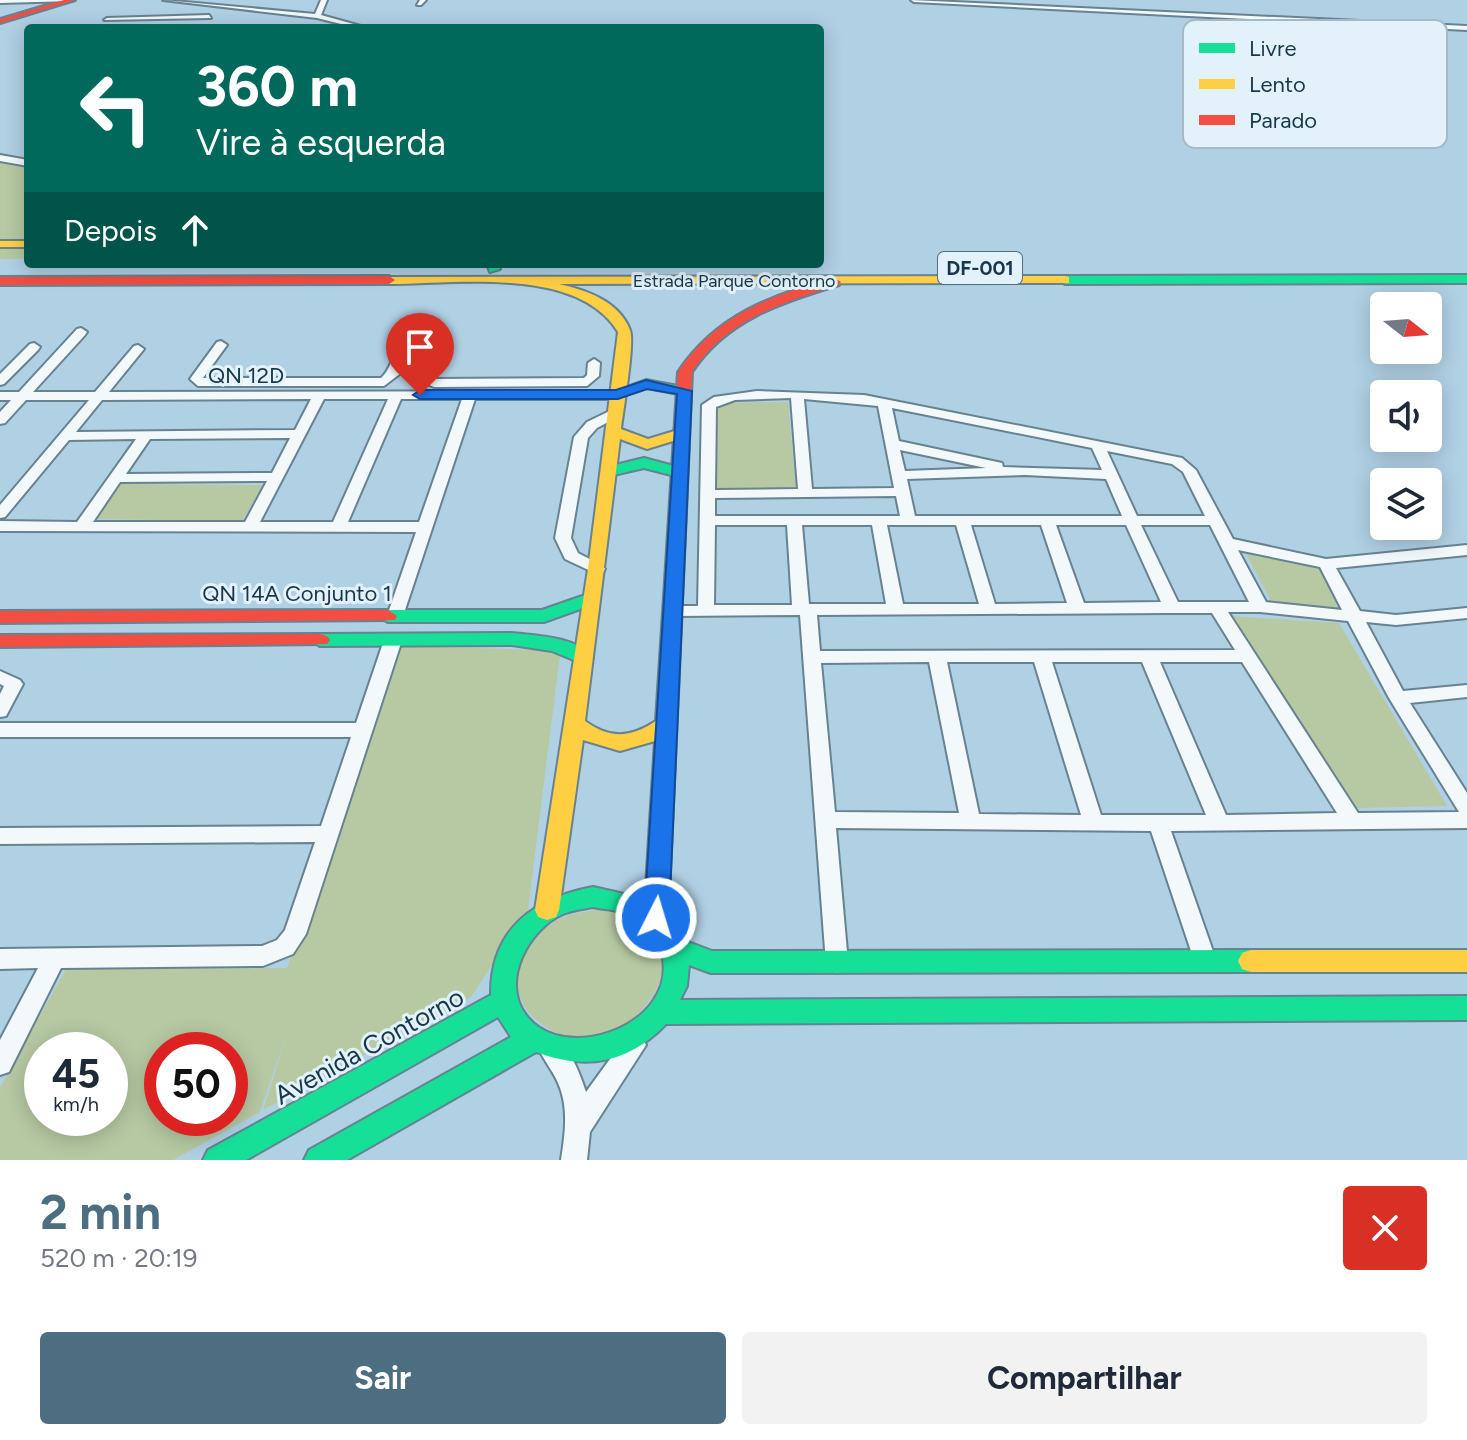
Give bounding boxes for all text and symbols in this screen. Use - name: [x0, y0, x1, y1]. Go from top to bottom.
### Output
- legend: [1183, 20, 1447, 148]
- text: Livre: [1249, 35, 1296, 62]
- text: 360 m: [196, 53, 358, 120]
- icon: left: [64, 56, 168, 160]
- text: Lento: [1249, 71, 1306, 98]
- text: Parado: [1249, 107, 1317, 134]
- text: Vire à esquerda: [196, 121, 446, 164]
- icon: ahead: [173, 208, 217, 252]
- text: Depois: [64, 212, 157, 249]
- road number: DF-001: [938, 252, 1022, 284]
- street label: Estrada Parque Contorno: [633, 270, 835, 292]
- north arrow: [1370, 292, 1442, 364]
- map controls: [1370, 292, 1442, 540]
- pin: [386, 313, 454, 395]
- icon: arrive: [398, 325, 442, 369]
- street label: QN 12D: [208, 362, 284, 389]
- button: sound: [1370, 380, 1442, 452]
- button: layers: [1370, 468, 1442, 540]
- street label: QN 14A Conjunto 1: [202, 580, 392, 607]
- position arrow: [614, 876, 698, 960]
- street label: Avenida Contorno: [269, 981, 469, 1111]
- speed limit sign: 50: [144, 1032, 248, 1136]
- text: 45: [52, 1050, 100, 1098]
- text: km/h: [53, 1092, 99, 1116]
- text: 2 min: [40, 1183, 161, 1241]
- button: close: [1343, 1186, 1427, 1270]
- text: 520 m · 20:19: [40, 1242, 197, 1274]
- button: Sair: [40, 1332, 726, 1424]
- button: Compartilhar: [742, 1332, 1427, 1424]

